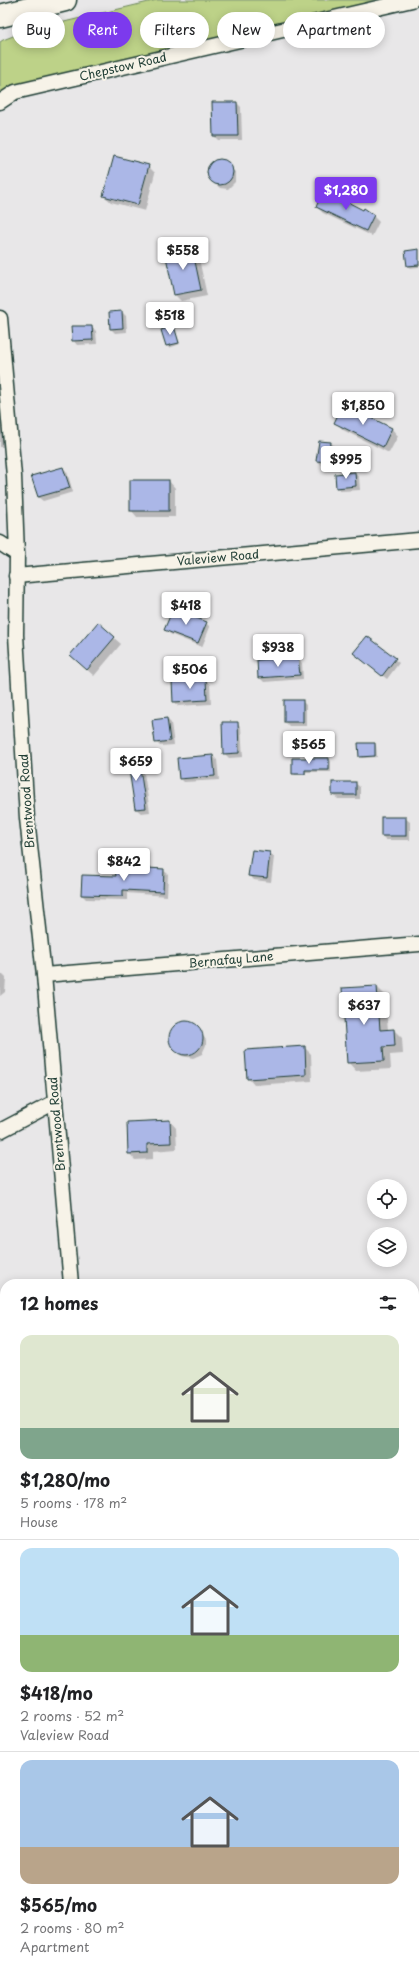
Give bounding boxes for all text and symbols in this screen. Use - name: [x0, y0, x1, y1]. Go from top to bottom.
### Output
- chip: Buy: [12, 12, 65, 48]
- chip: Rent: [73, 12, 132, 48]
- chip: Filters: [140, 12, 209, 48]
- chip: New: [217, 12, 275, 48]
- chip: Apartment: [283, 12, 385, 48]
- street label: Chepstow Road: [77, 47, 168, 85]
- pin: $1,280: [313, 177, 379, 211]
- text: $1,280: [324, 180, 368, 199]
- pin: $558: [159, 237, 207, 271]
- text: $558: [166, 240, 200, 259]
- pin: $518: [146, 302, 194, 336]
- text: $518: [155, 305, 185, 324]
- pin: $1,850: [330, 392, 396, 426]
- text: $1,850: [341, 395, 385, 414]
- pin: $995: [322, 446, 370, 480]
- text: $995: [330, 449, 362, 468]
- street label: Valeview Road: [176, 544, 260, 570]
- pin: $418: [162, 592, 210, 626]
- text: $418: [171, 595, 201, 614]
- pin: $938: [254, 634, 302, 668]
- text: $938: [262, 637, 294, 656]
- pin: $506: [166, 656, 214, 690]
- text: $506: [172, 659, 208, 678]
- pin: $565: [285, 731, 333, 765]
- text: $565: [292, 734, 326, 753]
- pin: $659: [112, 748, 160, 782]
- text: $659: [119, 751, 153, 770]
- street label: Brentwood Road: [14, 753, 38, 849]
- pin: $842: [100, 848, 148, 882]
- text: $842: [107, 851, 141, 870]
- street label: Bernafay Lane: [188, 946, 274, 972]
- pin: $637: [340, 992, 388, 1026]
- text: $637: [348, 995, 380, 1014]
- street label: Brentwood Road: [43, 1076, 69, 1172]
- map controls: [367, 1179, 407, 1267]
- button: locate: [367, 1179, 407, 1219]
- button: layers: [367, 1227, 407, 1267]
- text: 12 homes: [20, 1290, 98, 1316]
- icon: filters: [377, 1292, 399, 1314]
- icon: home: [174, 1361, 246, 1433]
- text: $1,280/mo: [20, 1467, 110, 1493]
- text: 5 rooms · 178 m²: [20, 1493, 127, 1512]
- text: House: [20, 1512, 58, 1531]
- icon: home: [174, 1574, 246, 1646]
- text: $418/mo: [20, 1680, 93, 1706]
- text: 2 rooms · 52 m²: [20, 1706, 124, 1725]
- text: Valeview Road: [20, 1725, 109, 1744]
- icon: home: [174, 1786, 246, 1858]
- text: $565/mo: [20, 1892, 97, 1918]
- text: 2 rooms · 80 m²: [20, 1918, 125, 1937]
- text: Apartment: [20, 1937, 89, 1956]

